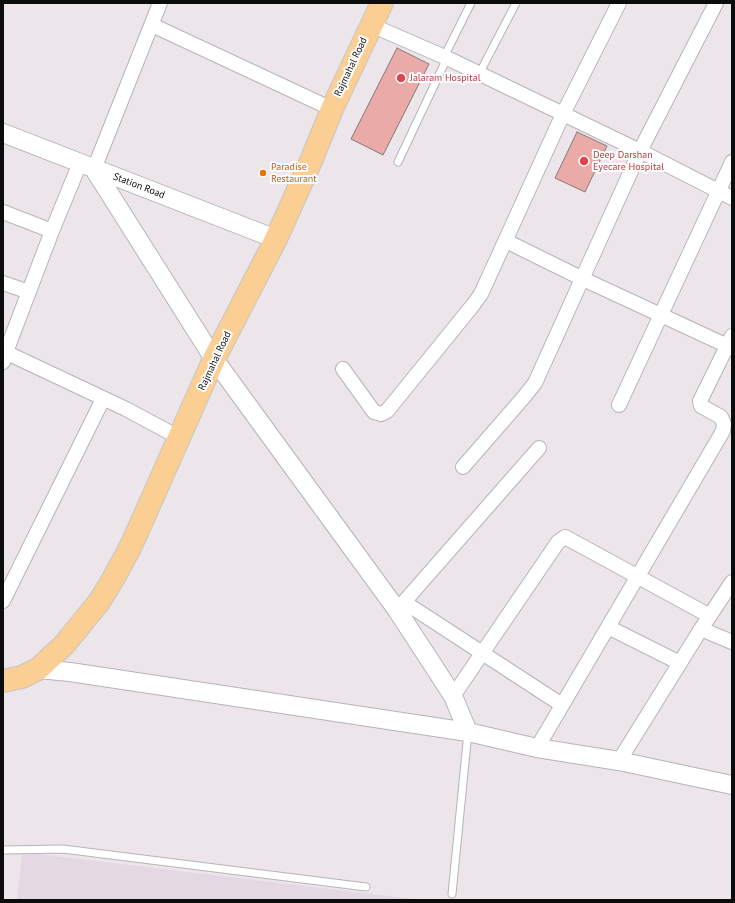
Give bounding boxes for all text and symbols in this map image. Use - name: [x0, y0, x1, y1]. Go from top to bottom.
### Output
- street label: Rajmahal Road: [332, 36, 370, 98]
- marker: Jalaram Hospital: [395, 72, 407, 84]
- place label: Jalaram Hospital: [410, 72, 481, 84]
- place label: Deep Darshan Eyecare Hospital: [593, 149, 664, 172]
- marker: Deep Darshan Eyecare Hospital: [578, 155, 590, 167]
- place label: Paradise Restaurant: [271, 161, 317, 184]
- marker: Paradise Restaurant: [258, 168, 268, 178]
- street label: Station Road: [111, 171, 167, 201]
- street label: Rajmahal Road: [196, 330, 234, 392]

